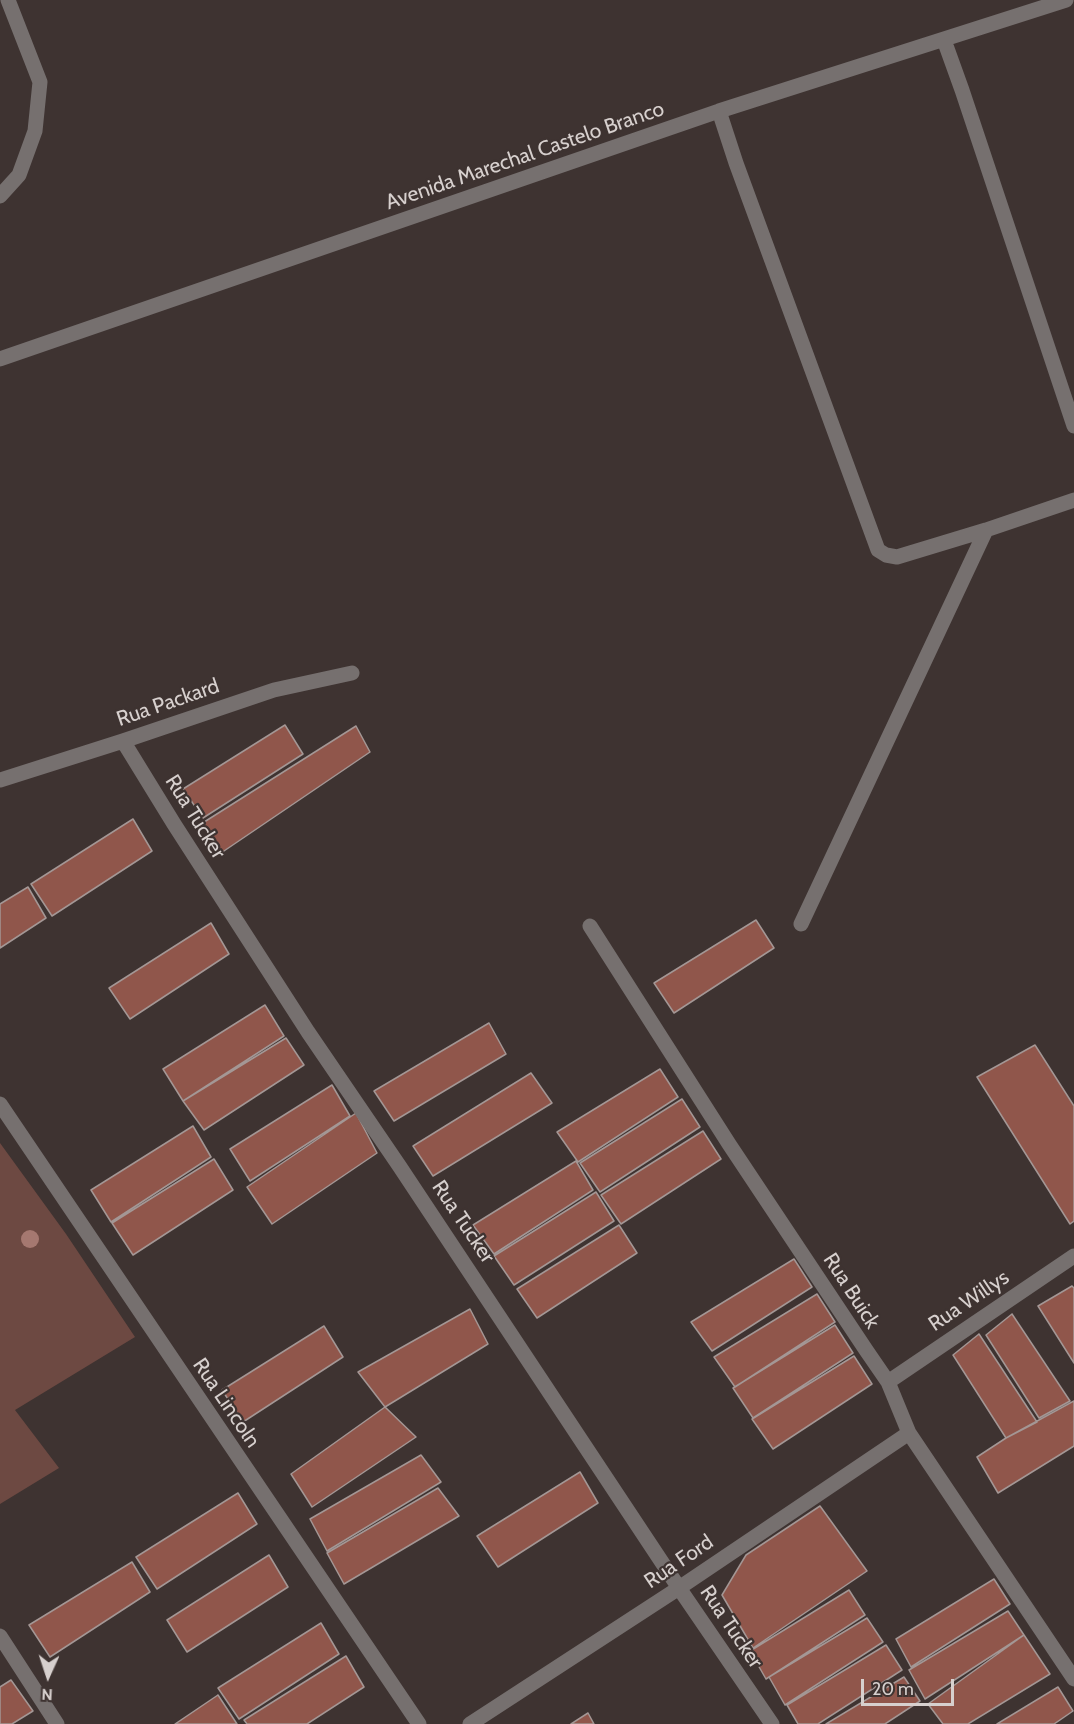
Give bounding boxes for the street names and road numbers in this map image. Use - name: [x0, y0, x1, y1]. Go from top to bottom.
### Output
- street label: Avenida Marechal Castelo Branco: [382, 96, 668, 216]
- street label: Rua Packard: [113, 674, 223, 732]
- street label: Rua Tucker: [159, 770, 231, 864]
- street label: Rua Tucker: [426, 1176, 500, 1268]
- street label: Rua Buick: [817, 1248, 885, 1334]
- street label: Rua Willys: [924, 1265, 1014, 1337]
- street label: Rua Lincoln: [187, 1353, 265, 1453]
- street label: Rua Ford: [640, 1530, 718, 1594]
- street label: Rua Tucker: [694, 1581, 768, 1673]

